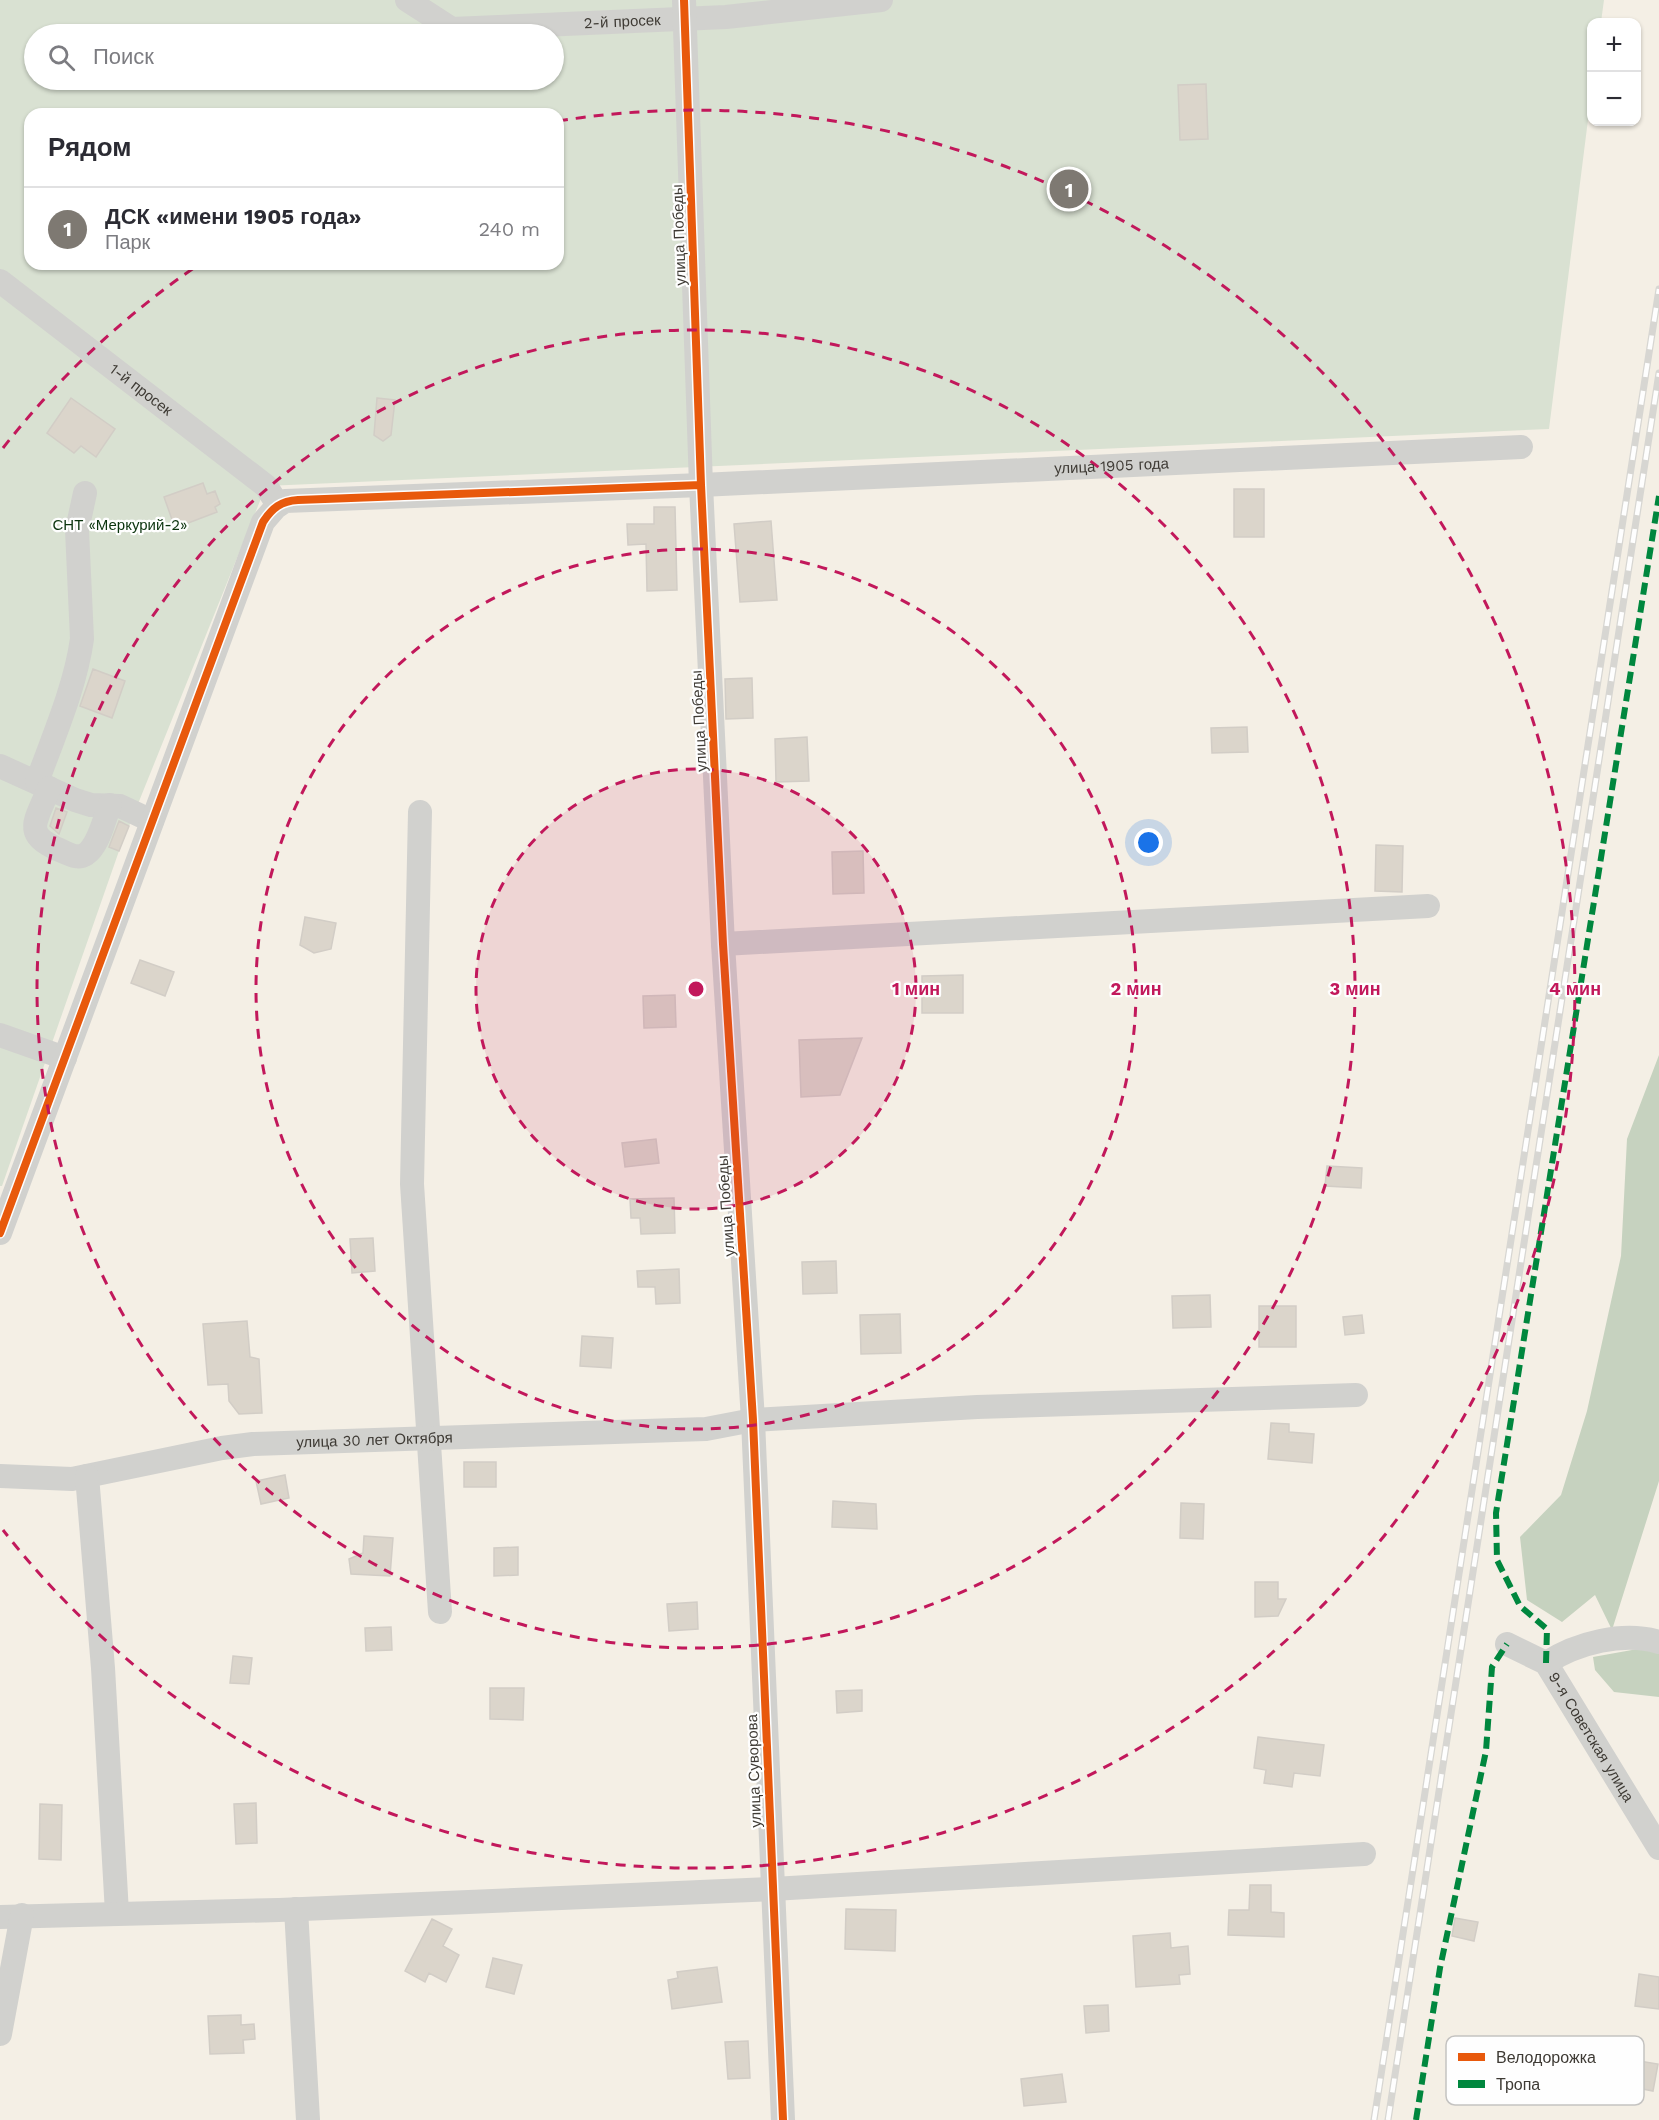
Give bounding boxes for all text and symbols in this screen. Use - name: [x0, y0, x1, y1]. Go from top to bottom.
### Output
- street label: 2-й просек: [584, 11, 662, 32]
- map controls: [1587, 18, 1641, 126]
- button: +: [1587, 18, 1641, 72]
- search box: [24, 24, 564, 90]
- icon: search: [45, 41, 78, 74]
- text: Поиск: [93, 44, 154, 69]
- button: −: [1587, 72, 1641, 126]
- text: Рядом: [48, 132, 131, 162]
- pin: 1: [1050, 166, 1088, 212]
- street label: улица Победы: [668, 184, 690, 286]
- text: ДСК «имени 1905 года»: [105, 204, 361, 229]
- text: 1: [63, 217, 72, 241]
- text: 240 m: [478, 217, 540, 241]
- text: Парк: [105, 230, 150, 254]
- street label: 1-й просек: [106, 360, 176, 420]
- street label: улица 1905 года: [1054, 454, 1170, 478]
- park label: СНТ «Меркурий-2»: [52, 516, 188, 534]
- street label: улица Победы: [687, 670, 711, 772]
- your location: [1134, 828, 1163, 857]
- text: 1 мин: [892, 978, 940, 999]
- text: 2 мин: [1110, 978, 1162, 999]
- text: 3 мин: [1329, 978, 1381, 999]
- text: 4 мин: [1549, 978, 1601, 999]
- centre of rings: [686, 979, 706, 999]
- street label: улица Победы: [713, 1155, 739, 1257]
- street label: улица 30 лет Октября: [296, 1428, 453, 1452]
- street label: 9-я Советская улица: [1545, 1669, 1638, 1806]
- street label: улица Суворова: [743, 1713, 765, 1828]
- legend: [1446, 2036, 1644, 2105]
- text: Велодорожка: [1496, 2048, 1596, 2067]
- text: Тропа: [1496, 2075, 1540, 2094]

